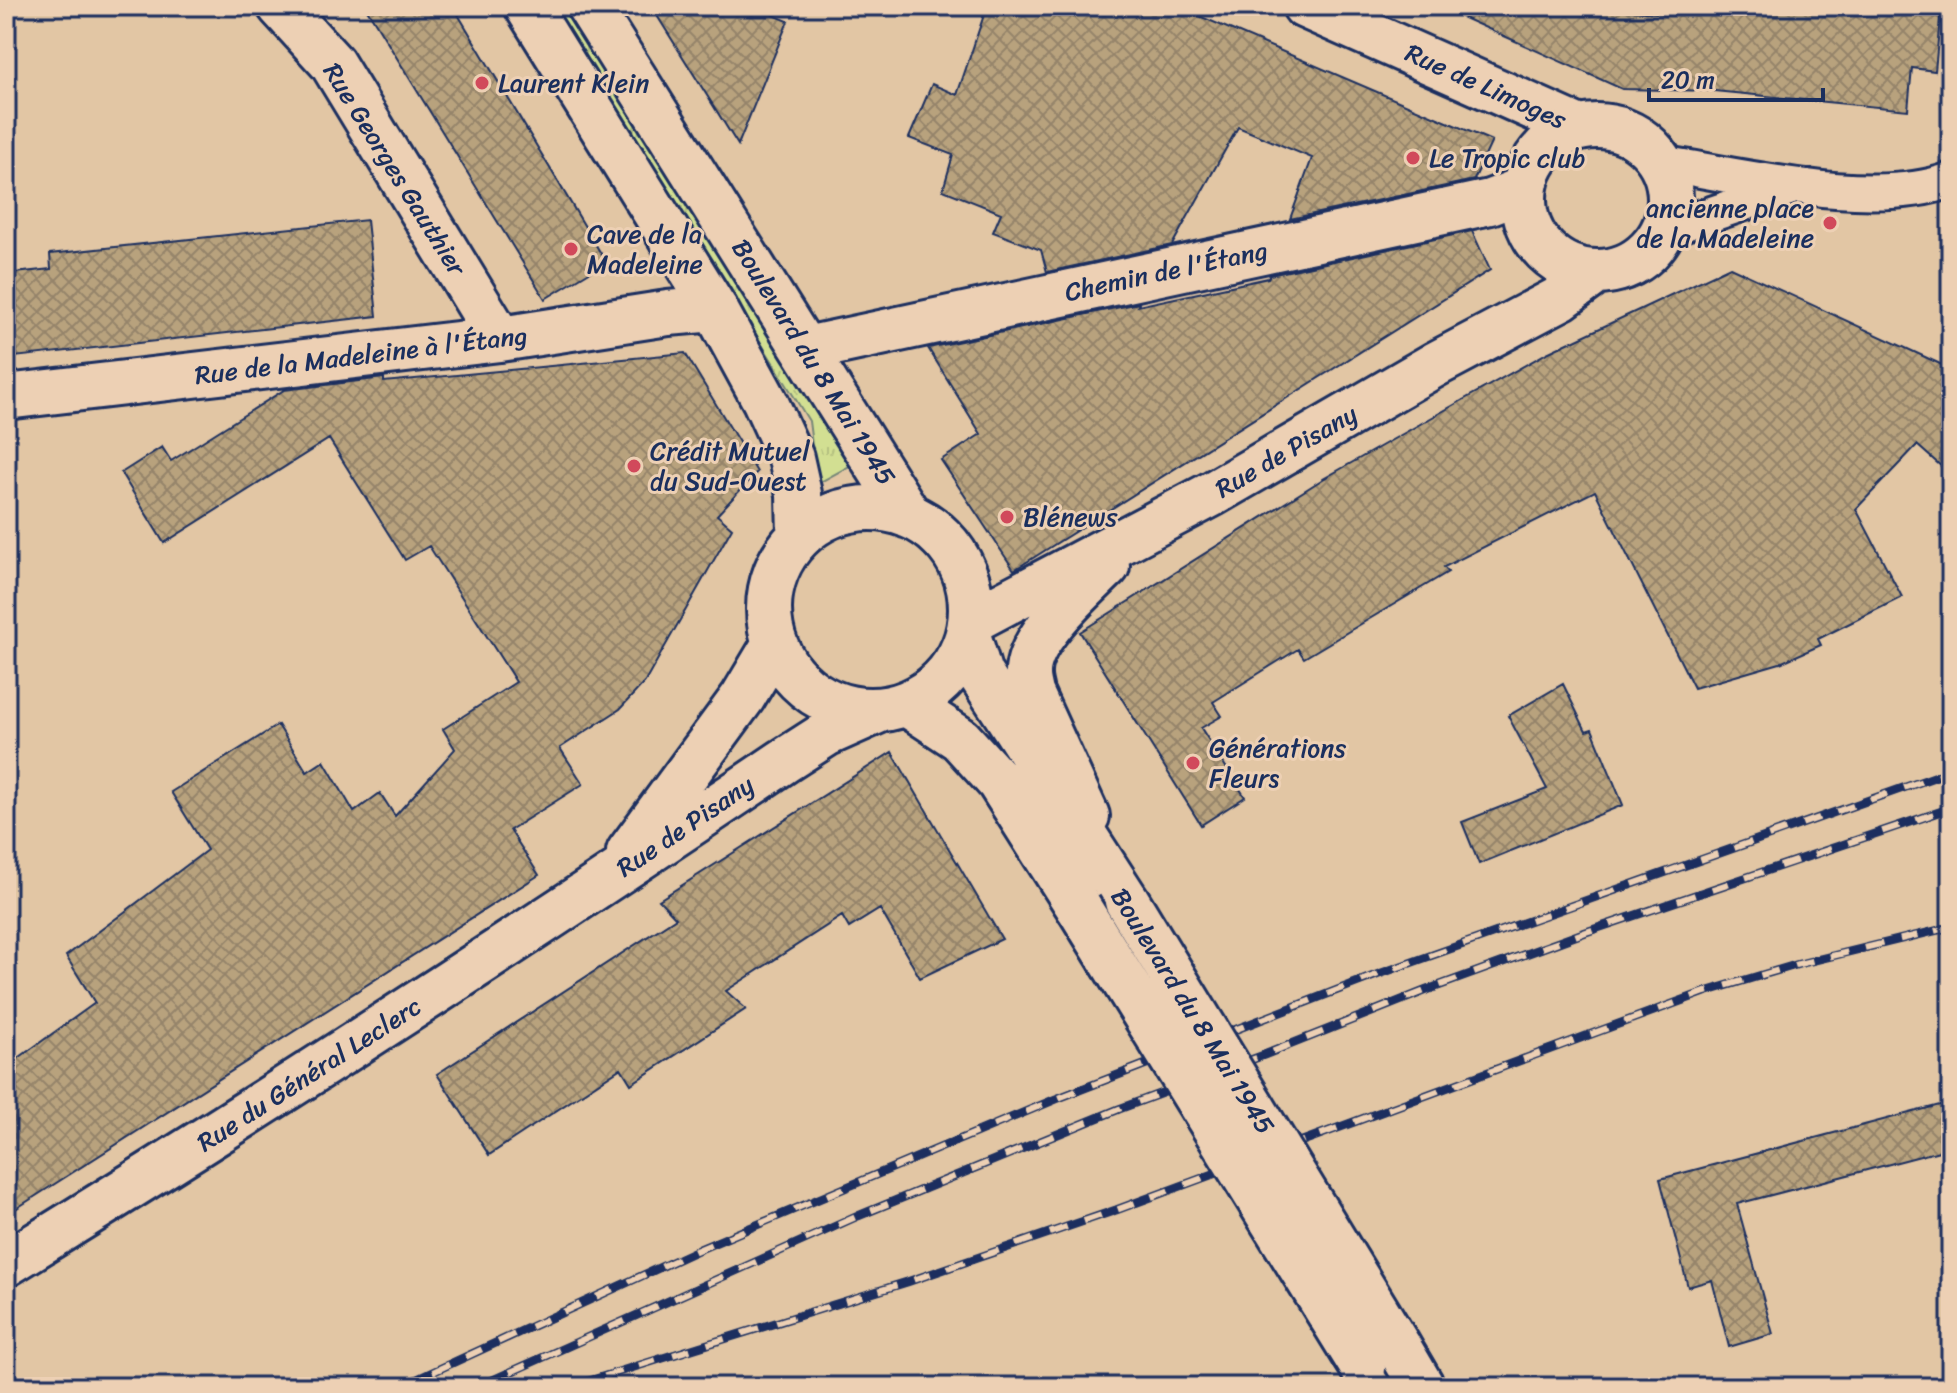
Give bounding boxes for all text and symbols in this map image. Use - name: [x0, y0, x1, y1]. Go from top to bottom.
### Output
- street label: Rue de Limoges: [1398, 30, 1575, 143]
- scale bar: [1649, 52, 1823, 102]
- street label: Rue Georges Gauthier: [311, 53, 480, 286]
- text: 20 m: [1661, 59, 1715, 101]
- place label: Laurent Klein: [498, 60, 649, 106]
- marker: Laurent Klein: [473, 74, 491, 92]
- place label: Le Tropic club: [1429, 135, 1585, 181]
- marker: Le Tropic club: [1404, 149, 1422, 167]
- place label: ancienne place de la Madeleine: [1636, 185, 1814, 261]
- place label: Cave de la Madeleine: [587, 211, 703, 287]
- marker: ancienne place de la Madeleine: [1821, 214, 1839, 232]
- street label: Chemin de l'Étang: [1060, 227, 1272, 315]
- street label: Boulevard du 8 Mai 1945: [719, 229, 909, 495]
- marker: Cave de la Madeleine: [562, 240, 580, 258]
- street label: Rue de la Madeleine à l'Étang: [192, 312, 530, 398]
- street label: Rue de Pisany: [1206, 391, 1367, 511]
- place label: Crédit Mutuel du Sud-Ouest: [650, 428, 810, 504]
- marker: Crédit Mutuel du Sud-Ouest: [625, 457, 643, 475]
- place label: Blénews: [1023, 494, 1119, 540]
- marker: Blénews: [998, 508, 1016, 526]
- place label: Générations Fleurs: [1209, 725, 1346, 801]
- marker: Générations Fleurs: [1184, 754, 1202, 772]
- street label: Rue de Pisany: [606, 762, 764, 889]
- street label: Boulevard du 8 Mai 1945: [1098, 878, 1288, 1144]
- street label: Rue du Général Leclerc: [187, 984, 431, 1164]

